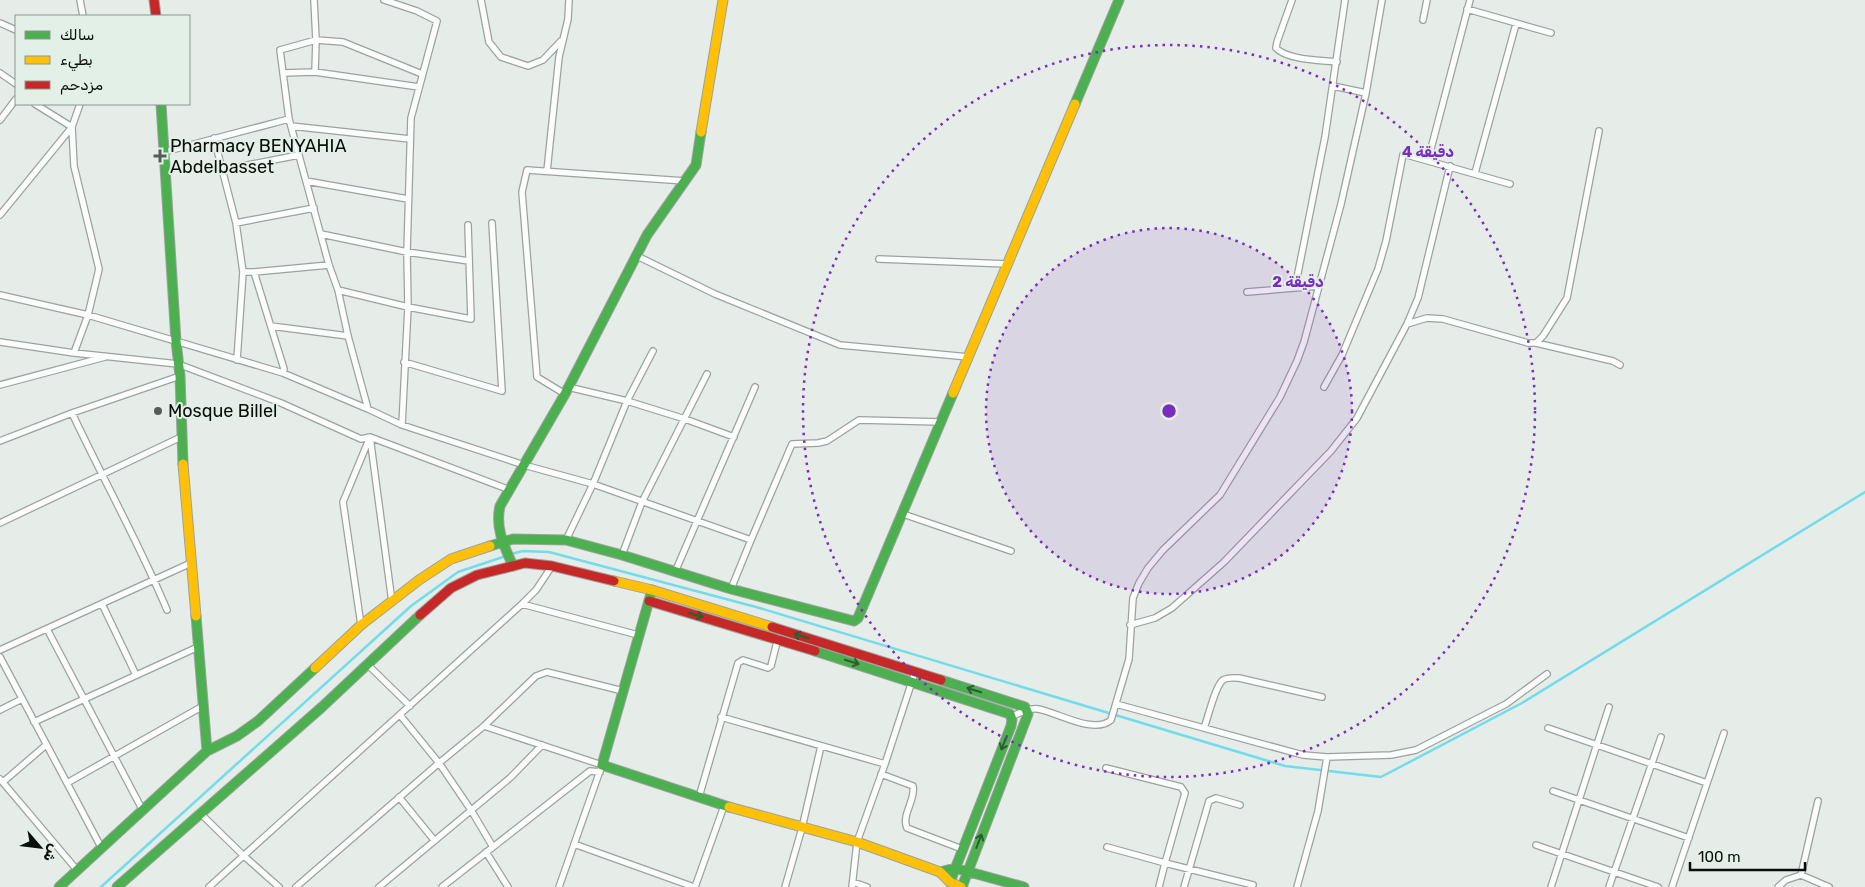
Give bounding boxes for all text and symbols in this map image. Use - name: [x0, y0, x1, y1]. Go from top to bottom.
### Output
- legend: [15, 15, 190, 105]
- text: سالك: [60, 26, 95, 44]
- text: بطيء: [60, 51, 93, 72]
- text: مزدحم: [60, 76, 103, 95]
- place label: Pharmacy BENYAHIA Abdelbasset: [170, 135, 346, 178]
- text: 4 دقيقة: [1402, 143, 1454, 161]
- marker: Pharmacy BENYAHIA Abdelbasset: [154, 150, 166, 162]
- text: 2 دقيقة: [1272, 273, 1324, 291]
- place label: Mosque Billel: [168, 400, 277, 422]
- centre of rings: [1160, 402, 1178, 420]
- marker: Mosque Billel: [152, 405, 164, 417]
- one-way arrow: [688, 611, 704, 621]
- one-way arrow: [794, 631, 810, 641]
- one-way arrow: [843, 658, 859, 668]
- one-way arrow: [967, 685, 983, 694]
- one-way arrow: [999, 735, 1008, 750]
- north arrow: [15, 822, 65, 872]
- one-way arrow: [975, 834, 984, 850]
- scale bar: [1690, 840, 1805, 872]
- text: ش: [39, 841, 63, 865]
- text: 100 m: [1698, 848, 1740, 866]

